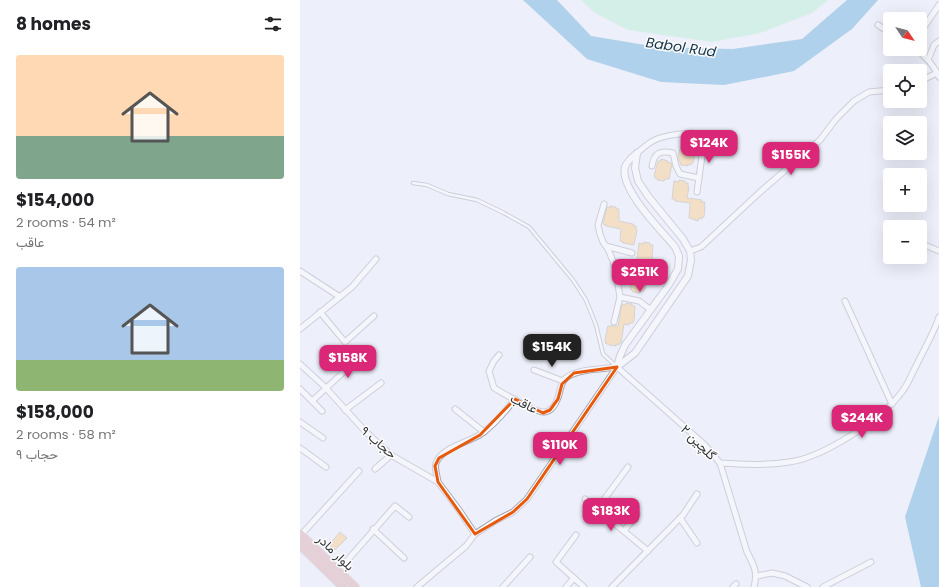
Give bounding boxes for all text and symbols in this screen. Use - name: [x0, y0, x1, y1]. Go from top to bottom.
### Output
- text: 8 homes: [16, 12, 91, 36]
- north arrow: [883, 12, 927, 56]
- map controls: [883, 12, 927, 264]
- icon: filters: [262, 13, 284, 35]
- water label: Babol Rud: [644, 32, 718, 62]
- button: locate: [883, 64, 927, 108]
- icon: home: [114, 81, 186, 153]
- button: layers: [883, 116, 927, 160]
- pin: $124K: [681, 130, 737, 164]
- text: $124K: [690, 133, 728, 152]
- pin: $155K: [763, 142, 819, 176]
- text: $155K: [771, 145, 811, 164]
- button: +: [883, 168, 927, 212]
- text: $154,000: [16, 188, 94, 212]
- text: 2 rooms · 54 m²: [16, 213, 116, 232]
- button: −: [883, 220, 927, 264]
- text: عاقب: [16, 233, 44, 252]
- pin: $251K: [612, 259, 668, 293]
- text: $251K: [621, 262, 659, 281]
- icon: home: [114, 293, 186, 365]
- pin: $154K: [524, 334, 580, 368]
- text: $154K: [532, 337, 572, 356]
- pin: $158K: [320, 345, 376, 379]
- text: $158K: [328, 348, 368, 367]
- street label: عاقب: [507, 389, 541, 418]
- text: $158,000: [16, 400, 94, 424]
- pin: $244K: [834, 405, 890, 439]
- text: $244K: [841, 408, 883, 427]
- street label: گلچین ۲: [677, 420, 721, 465]
- street label: حجاب ۹: [357, 421, 401, 464]
- text: 2 rooms · 58 m²: [16, 425, 116, 444]
- pin: $110K: [532, 432, 588, 466]
- text: $110K: [542, 435, 578, 454]
- text: حجاب ۹: [16, 445, 58, 464]
- pin: $183K: [583, 498, 639, 532]
- text: $183K: [592, 501, 630, 520]
- street label: بلوار مادر: [312, 529, 359, 575]

